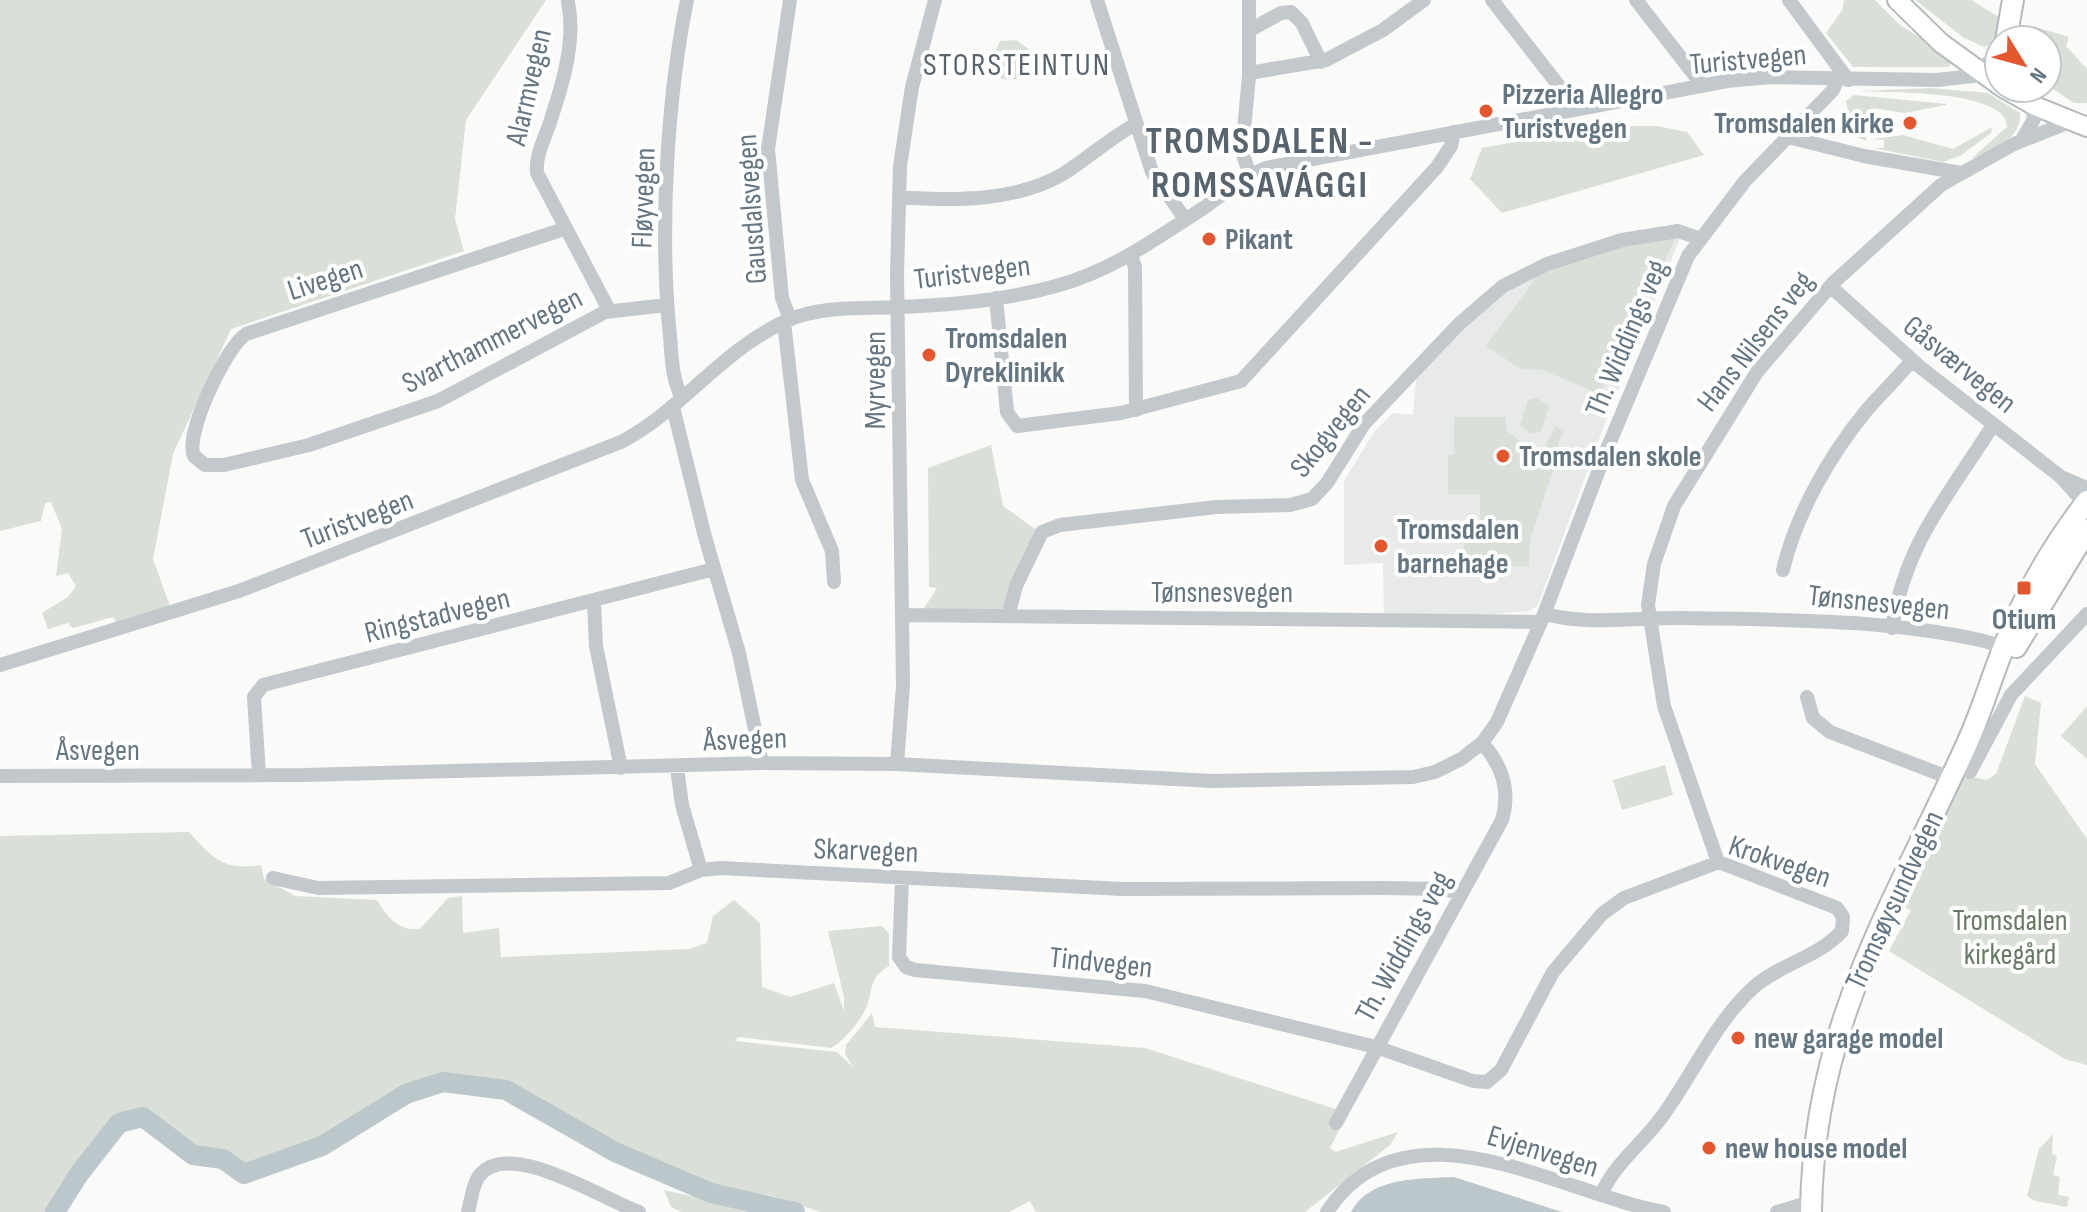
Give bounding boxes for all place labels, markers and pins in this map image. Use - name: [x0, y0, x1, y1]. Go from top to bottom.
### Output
- place label: Pizzeria Allegro Turistvegen: [1502, 77, 1664, 147]
- marker: Pizzeria Allegro Turistvegen: [1477, 102, 1495, 120]
- place label: Tromsdalen kirke: [1714, 106, 1894, 142]
- marker: Tromsdalen kirke: [1901, 114, 1919, 132]
- place label: Pikant: [1225, 222, 1293, 258]
- marker: Pikant: [1200, 230, 1218, 248]
- place label: Tromsdalen Dyreklinikk: [945, 321, 1067, 391]
- marker: Tromsdalen Dyreklinikk: [920, 346, 938, 364]
- place label: Tromsdalen skole: [1519, 439, 1702, 475]
- marker: Tromsdalen skole: [1494, 447, 1512, 465]
- place label: Tromsdalen barnehage: [1397, 512, 1519, 582]
- marker: Tromsdalen barnehage: [1372, 537, 1390, 555]
- marker: Otium: [2015, 579, 2033, 597]
- place label: Otium: [1992, 602, 2056, 638]
- place label: new garage model: [1754, 1021, 1943, 1057]
- marker: new garage model: [1729, 1029, 1747, 1047]
- place label: new house model: [1725, 1131, 1907, 1167]
- marker: new house model: [1700, 1139, 1718, 1157]

